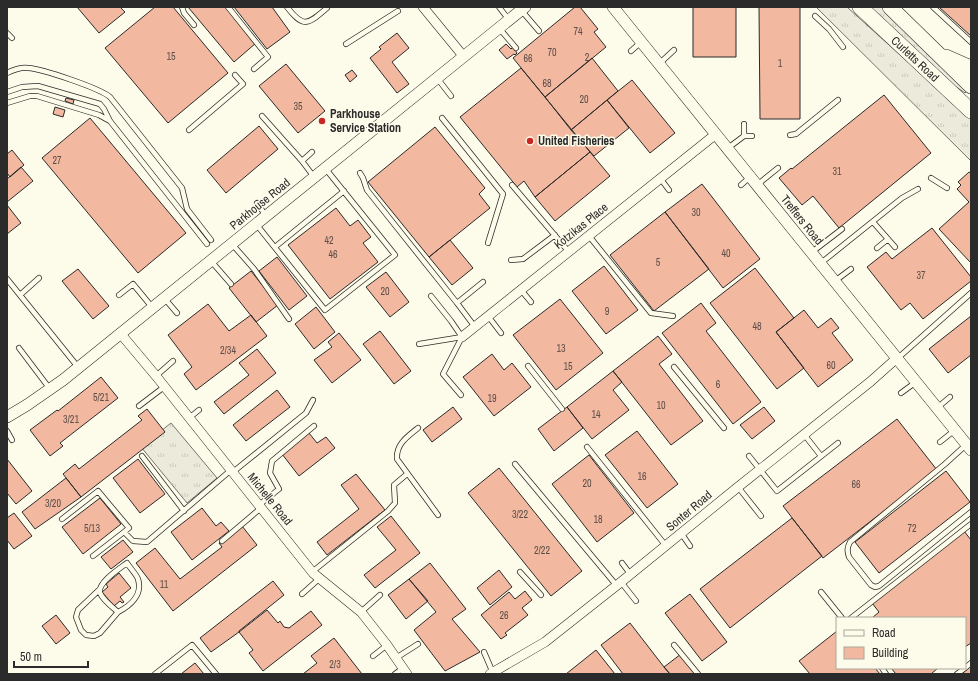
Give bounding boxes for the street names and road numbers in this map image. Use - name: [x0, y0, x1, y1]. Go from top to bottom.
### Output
- street label: Curletts Road: [888, 33, 942, 85]
- street label: Parkhouse Road: [226, 175, 294, 233]
- street label: Treffers Road: [777, 192, 827, 248]
- street label: Kotzikas Place: [551, 199, 611, 253]
- street label: Michelle Road: [244, 470, 296, 528]
- street label: Sonter Road: [663, 487, 715, 535]

